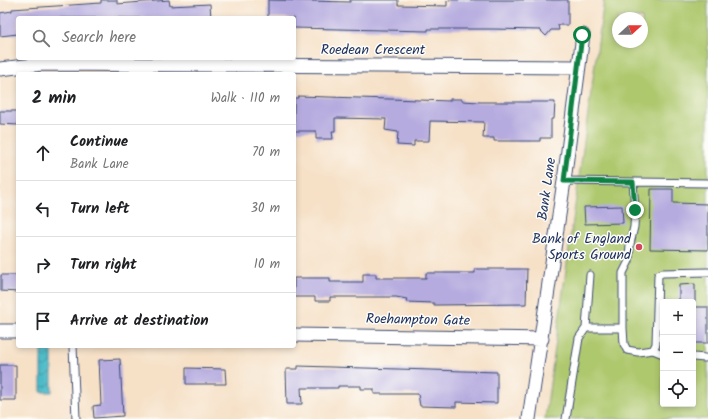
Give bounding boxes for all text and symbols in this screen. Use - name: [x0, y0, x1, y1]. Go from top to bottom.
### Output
- north arrow: [612, 12, 648, 48]
- search box: [16, 16, 296, 60]
- text: Search here: [62, 26, 136, 50]
- route start: [573, 26, 591, 44]
- icon: search: [30, 27, 52, 49]
- street label: Roedean Crescent: [321, 39, 426, 61]
- text: 2 min: [32, 85, 76, 112]
- text: Walk · 110 m: [211, 88, 280, 109]
- text: Continue: [70, 130, 128, 154]
- icon: ahead: [32, 142, 54, 164]
- text: 70 m: [252, 142, 280, 163]
- text: Bank Lane: [70, 154, 129, 175]
- street label: Bank Lane: [532, 156, 562, 222]
- text: Turn left: [70, 197, 130, 221]
- icon: left: [32, 198, 54, 220]
- text: 30 m: [251, 198, 280, 219]
- route end: [626, 201, 644, 219]
- place label: Bank of England Sports Ground: [532, 228, 632, 266]
- marker: Bank of England Sports Ground: [634, 242, 644, 252]
- text: Turn right: [70, 253, 137, 277]
- icon: right: [32, 254, 54, 276]
- text: 10 m: [254, 254, 280, 275]
- map controls: [660, 299, 696, 407]
- button: +: [660, 299, 696, 335]
- street label: Roehampton Gate: [366, 308, 471, 332]
- text: Arrive at destination: [70, 309, 209, 333]
- icon: arrive: [32, 310, 54, 332]
- button: −: [660, 335, 696, 371]
- button: locate: [660, 371, 696, 407]

